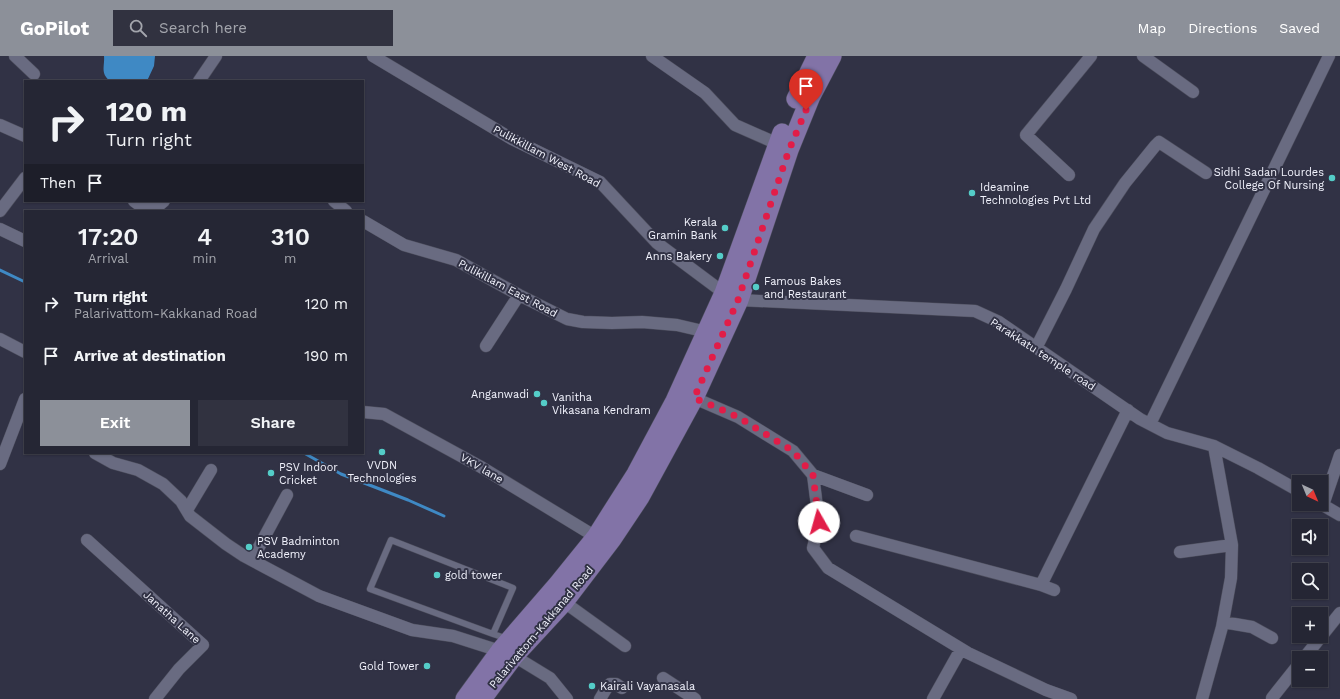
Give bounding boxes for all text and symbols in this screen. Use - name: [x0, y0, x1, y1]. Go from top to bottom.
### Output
- search box: [113, 10, 393, 46]
- text: GoPilot: [20, 17, 89, 40]
- icon: search: [127, 17, 149, 39]
- text: Search here: [159, 19, 247, 37]
- text: Map: [1138, 20, 1166, 36]
- text: Directions: [1188, 20, 1257, 36]
- text: Saved: [1279, 20, 1320, 36]
- pin: [789, 69, 823, 110]
- icon: arrive: [795, 75, 817, 97]
- text: 120 m: [106, 95, 187, 128]
- icon: right: [40, 96, 92, 148]
- street label: Pulikkillam West Road: [491, 123, 603, 190]
- text: Turn right: [106, 129, 192, 150]
- place label: Sidhi Sadan Lourdes College Of Nursing: [1214, 166, 1324, 192]
- icon: arrive: [84, 172, 106, 194]
- marker: Sidhi Sadan Lourdes College Of Nursing: [1327, 173, 1337, 183]
- text: Then: [40, 174, 76, 192]
- place label: Ideamine Technologies Pvt Ltd: [980, 181, 1091, 207]
- marker: Ideamine Technologies Pvt Ltd: [967, 188, 977, 198]
- place label: Kerala Gramin Bank: [648, 216, 717, 242]
- text: 17:20: [78, 223, 139, 251]
- text: 4: [197, 223, 212, 251]
- text: 310: [271, 223, 310, 251]
- marker: Kerala Gramin Bank: [720, 223, 730, 233]
- place label: Anns Bakery: [646, 250, 712, 263]
- text: Arrival: [88, 251, 129, 266]
- text: min: [193, 251, 217, 266]
- text: m: [284, 251, 296, 266]
- marker: Anns Bakery: [715, 251, 725, 261]
- street label: Pulikillam East Road: [456, 257, 560, 320]
- place label: Famous Bakes and Restaurant: [764, 275, 847, 301]
- marker: Famous Bakes and Restaurant: [751, 282, 761, 292]
- text: Turn right: [74, 288, 147, 306]
- icon: right: [40, 293, 62, 315]
- text: 120 m: [305, 295, 348, 313]
- text: Palarivattom-Kakkanad Road: [74, 306, 257, 321]
- street label: Parakkatu temple road: [988, 316, 1098, 393]
- icon: arrive: [40, 345, 62, 367]
- text: Arrive at destination: [74, 347, 226, 365]
- text: 190 m: [304, 347, 348, 365]
- place label: Anganwadi: [471, 388, 529, 401]
- marker: Anganwadi: [532, 389, 542, 399]
- place label: Vanitha Vikasana Kendram: [552, 391, 651, 417]
- marker: Vanitha Vikasana Kendram: [539, 398, 549, 408]
- button: Exit: [40, 400, 190, 446]
- button: Share: [198, 400, 348, 446]
- marker: VVDN Technologies: [377, 447, 387, 457]
- street label: VKV lane: [458, 451, 506, 486]
- place label: VVDN Technologies: [347, 459, 417, 485]
- place label: PSV Indoor Cricket: [279, 461, 338, 487]
- marker: PSV Indoor Cricket: [266, 468, 276, 478]
- north arrow: [1292, 475, 1328, 511]
- map controls: [1292, 475, 1328, 687]
- position arrow: [798, 501, 840, 543]
- button: sound: [1292, 519, 1328, 555]
- place label: PSV Badminton Academy: [257, 535, 340, 561]
- marker: PSV Badminton Academy: [244, 542, 254, 552]
- button: search: [1292, 563, 1328, 599]
- street label: Palarivattom-Kakkanad Road: [487, 564, 596, 691]
- place label: gold tower: [445, 569, 503, 582]
- marker: gold tower: [432, 570, 442, 580]
- street label: Janatha Lane: [140, 588, 203, 646]
- button: +: [1292, 607, 1328, 643]
- button: −: [1292, 651, 1328, 687]
- place label: Gold Tower: [359, 660, 420, 673]
- marker: Gold Tower: [422, 661, 432, 671]
- place label: Kairali Vayanasala: [600, 680, 695, 693]
- marker: Kairali Vayanasala: [587, 681, 597, 691]

